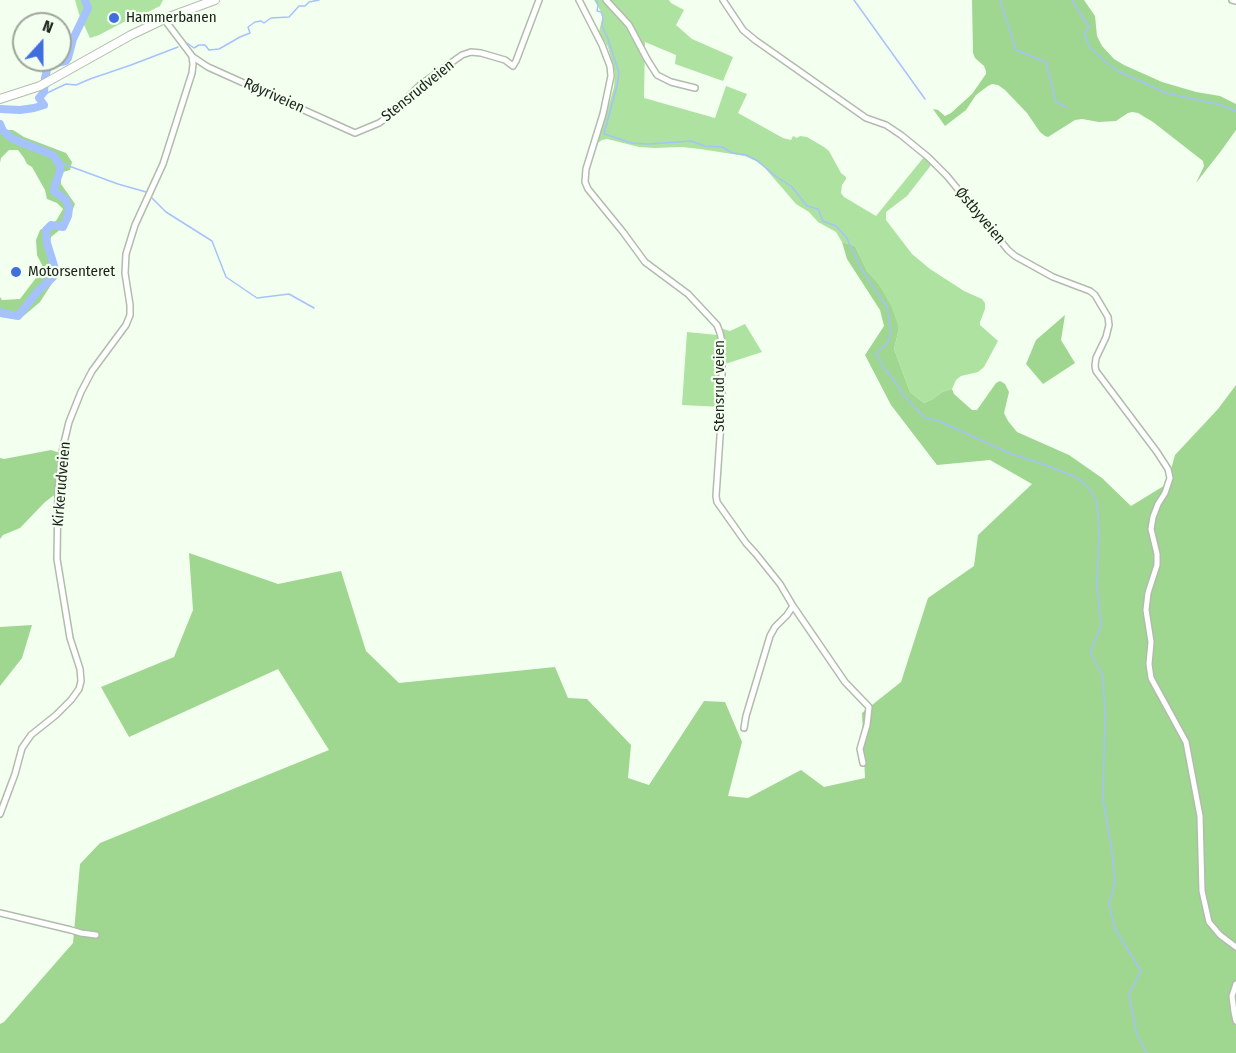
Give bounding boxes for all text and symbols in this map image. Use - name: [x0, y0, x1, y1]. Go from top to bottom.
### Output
- place label: Hammerbanen: [126, 9, 217, 27]
- marker: Hammerbanen: [107, 11, 121, 25]
- north arrow: [12, 12, 72, 72]
- text: N: [40, 16, 56, 37]
- street label: Stensrudveien: [378, 56, 458, 126]
- street label: Røyriveien: [241, 75, 307, 117]
- street label: Østbyveien: [951, 184, 1009, 248]
- place label: Motorsenteret: [28, 263, 115, 281]
- marker: Motorsenteret: [9, 265, 23, 279]
- street label: Stensrud veien: [711, 340, 729, 432]
- street label: Kirkerudveien: [49, 441, 75, 527]

